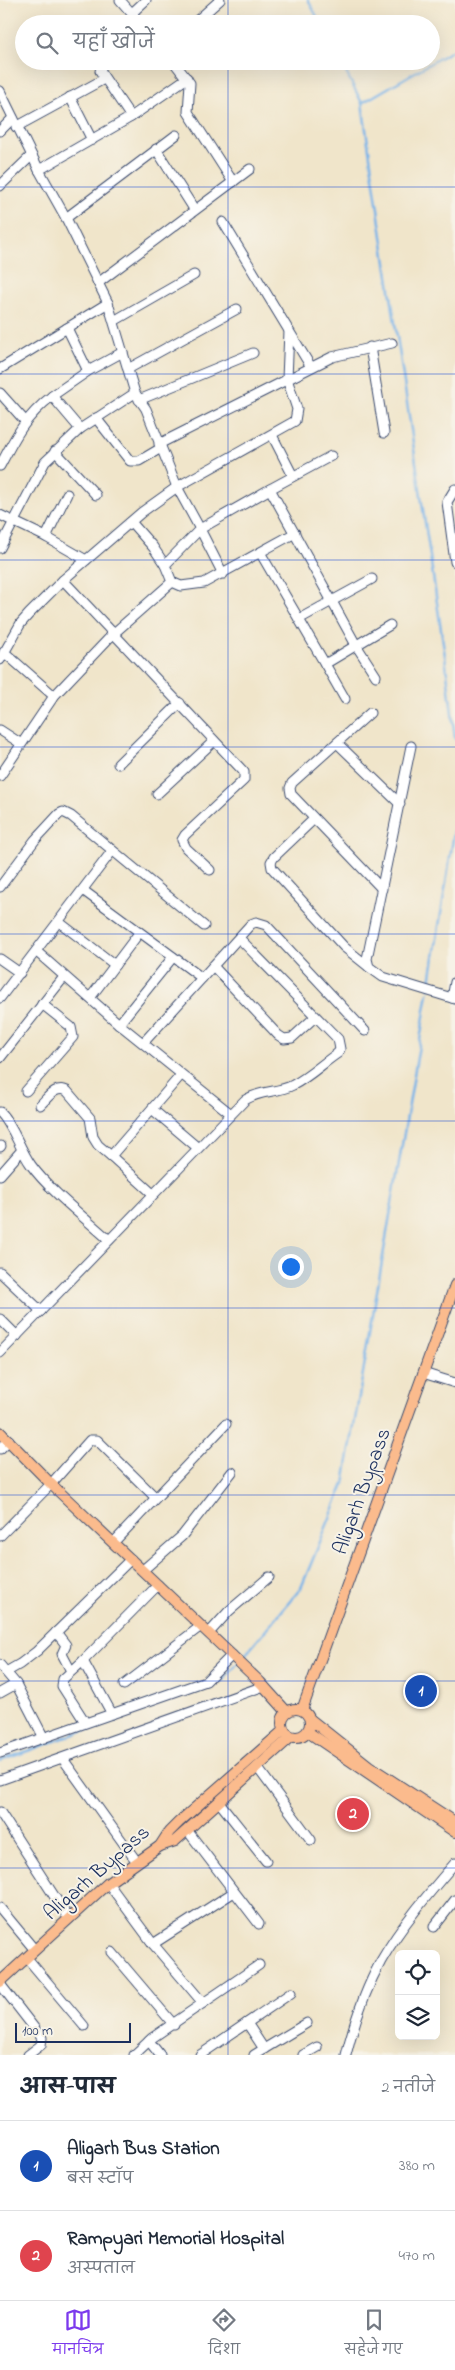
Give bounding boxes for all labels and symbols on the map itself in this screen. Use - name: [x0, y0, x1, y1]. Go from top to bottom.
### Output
- your location: [278, 1254, 304, 1280]
- street label: Aligarh Bypass: [326, 1424, 402, 1560]
- pin: 1: [405, 1672, 437, 1710]
- pin: 2: [337, 1795, 369, 1833]
- street label: Aligarh Bypass: [37, 1819, 159, 1930]
- scale bar: [15, 2020, 131, 2043]

